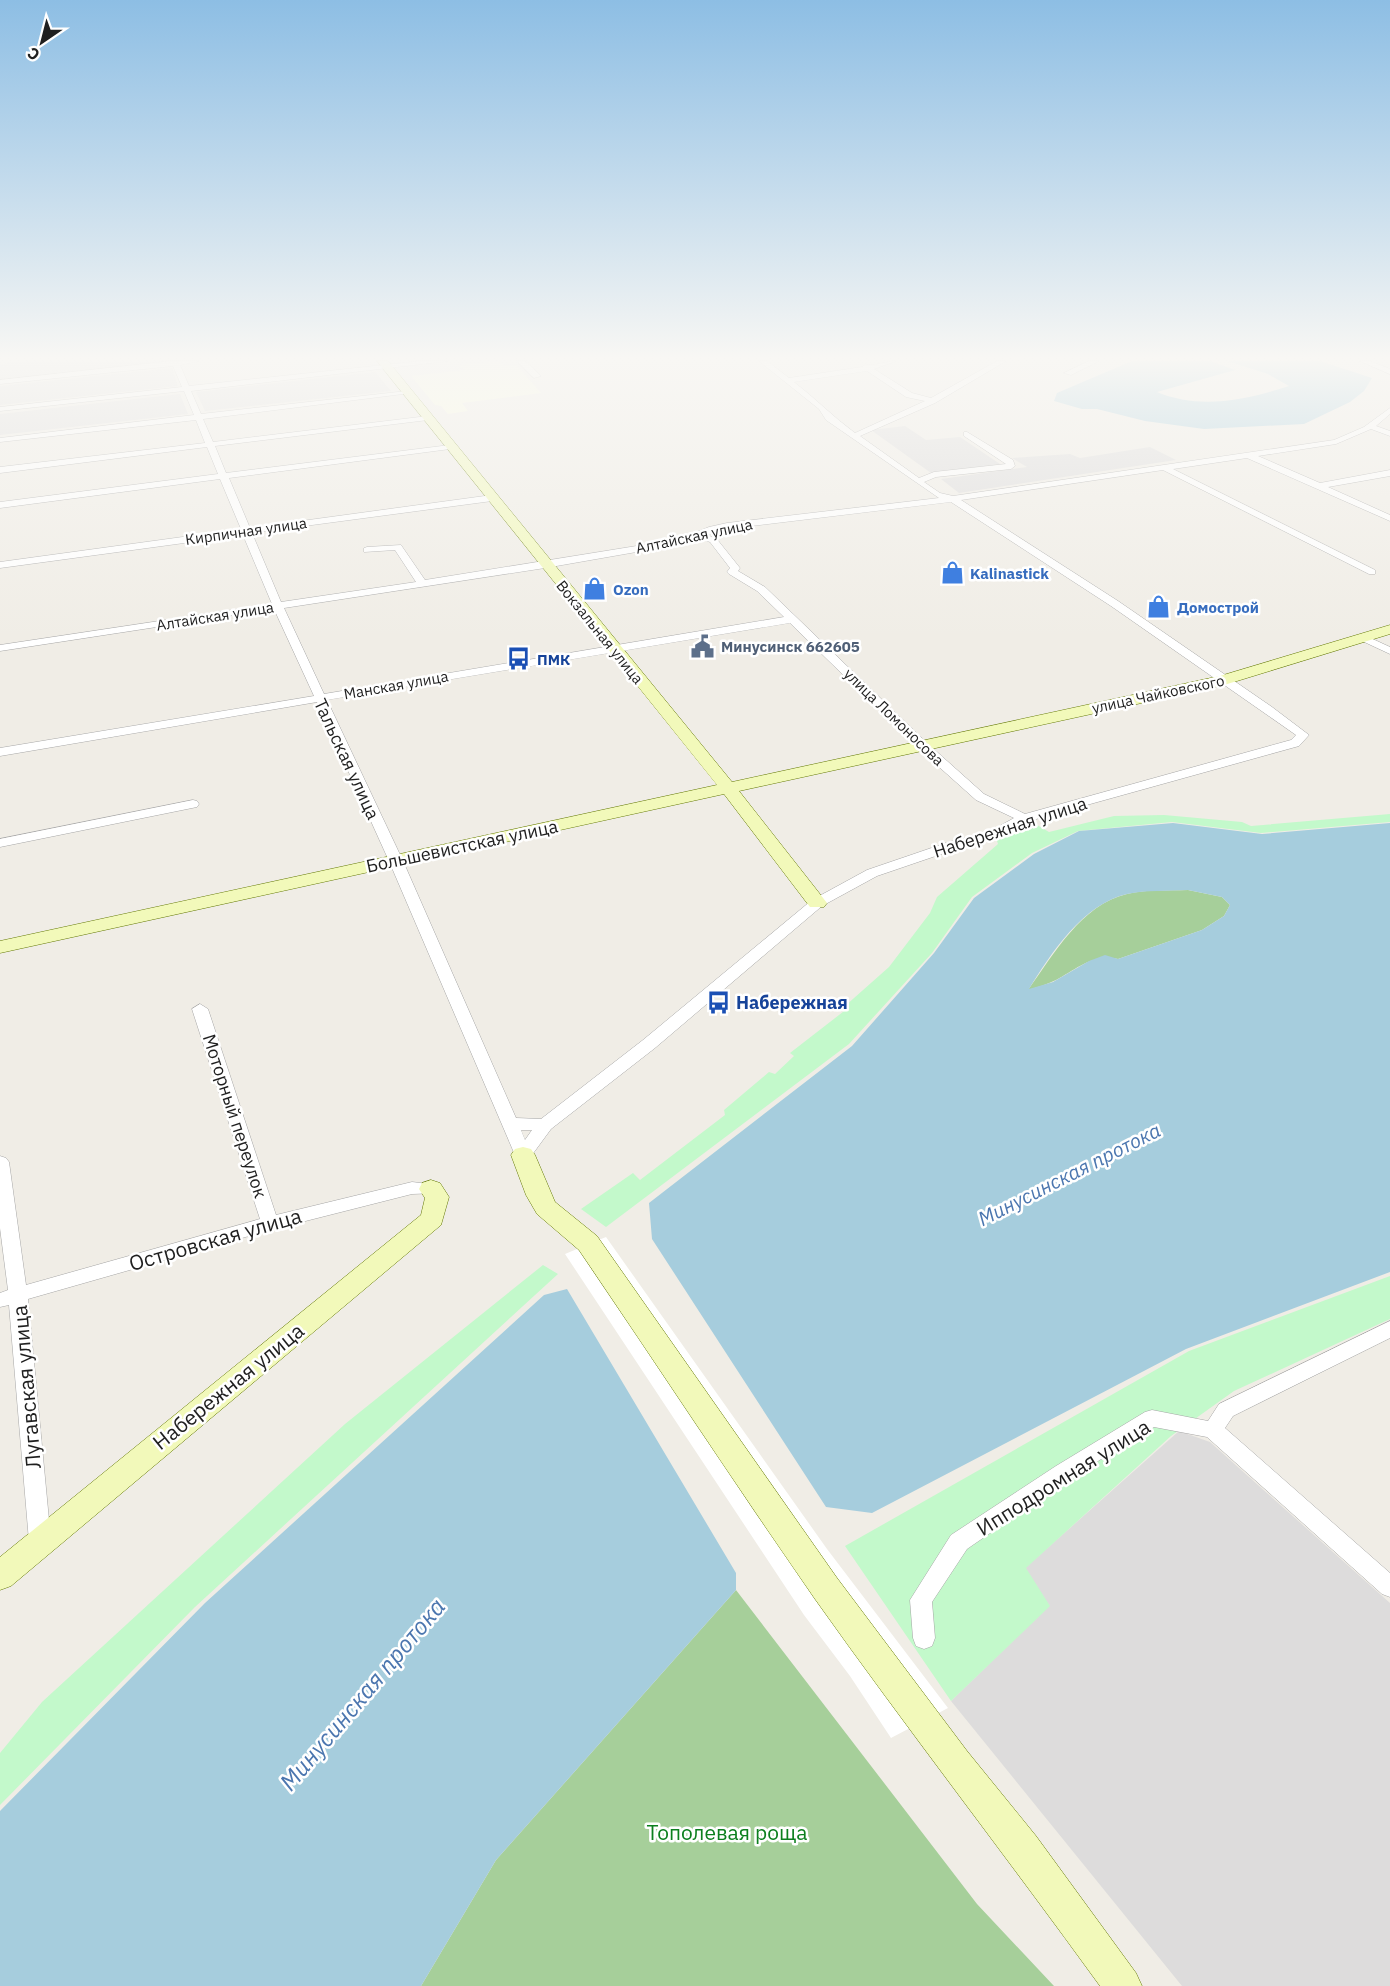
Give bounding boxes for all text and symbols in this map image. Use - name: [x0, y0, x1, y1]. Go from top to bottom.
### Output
- north arrow: [12, 12, 72, 72]
- text: С: [23, 43, 43, 65]
- street label: Кирпичная улица: [184, 513, 308, 549]
- street label: Алтайская улица: [634, 514, 754, 558]
- shop icon: Kalinastick: [939, 560, 965, 586]
- place label: Kalinastick: [970, 564, 1049, 583]
- street label: Вокзальная улица: [552, 576, 648, 688]
- shop icon: Ozon: [582, 576, 608, 602]
- place label: Ozon: [613, 580, 649, 599]
- shop icon: Домострой: [1146, 594, 1172, 620]
- street label: Алтайская улица: [155, 597, 275, 635]
- place label: Домострой: [1177, 598, 1259, 617]
- public building icon: Минусинск 662605: [690, 633, 716, 659]
- place label: Минусинск 662605: [721, 637, 860, 656]
- bus stop icon: ПМК: [506, 646, 532, 672]
- place label: ПМК: [537, 650, 570, 669]
- street label: улица Ломоносова: [840, 664, 948, 770]
- street label: Манская улица: [342, 666, 450, 704]
- street label: улица Чайковского: [1090, 671, 1226, 717]
- street label: Тальская улица: [309, 695, 385, 823]
- street label: Набережная улица: [930, 791, 1090, 863]
- street label: Большевистская улица: [364, 814, 560, 878]
- bus stop icon: Набережная: [705, 989, 731, 1015]
- place label: Набережная: [736, 991, 848, 1014]
- street label: Моторный переулок: [198, 1031, 272, 1201]
- water label: Минусинская протока: [973, 1116, 1165, 1232]
- street label: Островская улица: [125, 1201, 305, 1277]
- street label: Лугавская улица: [5, 1304, 47, 1470]
- street label: Набережная улица: [147, 1316, 309, 1456]
- street label: Ипподромная улица: [971, 1412, 1155, 1542]
- water label: Минусинская протока: [272, 1591, 452, 1797]
- park label: Тополевая роща: [646, 1818, 808, 1846]

